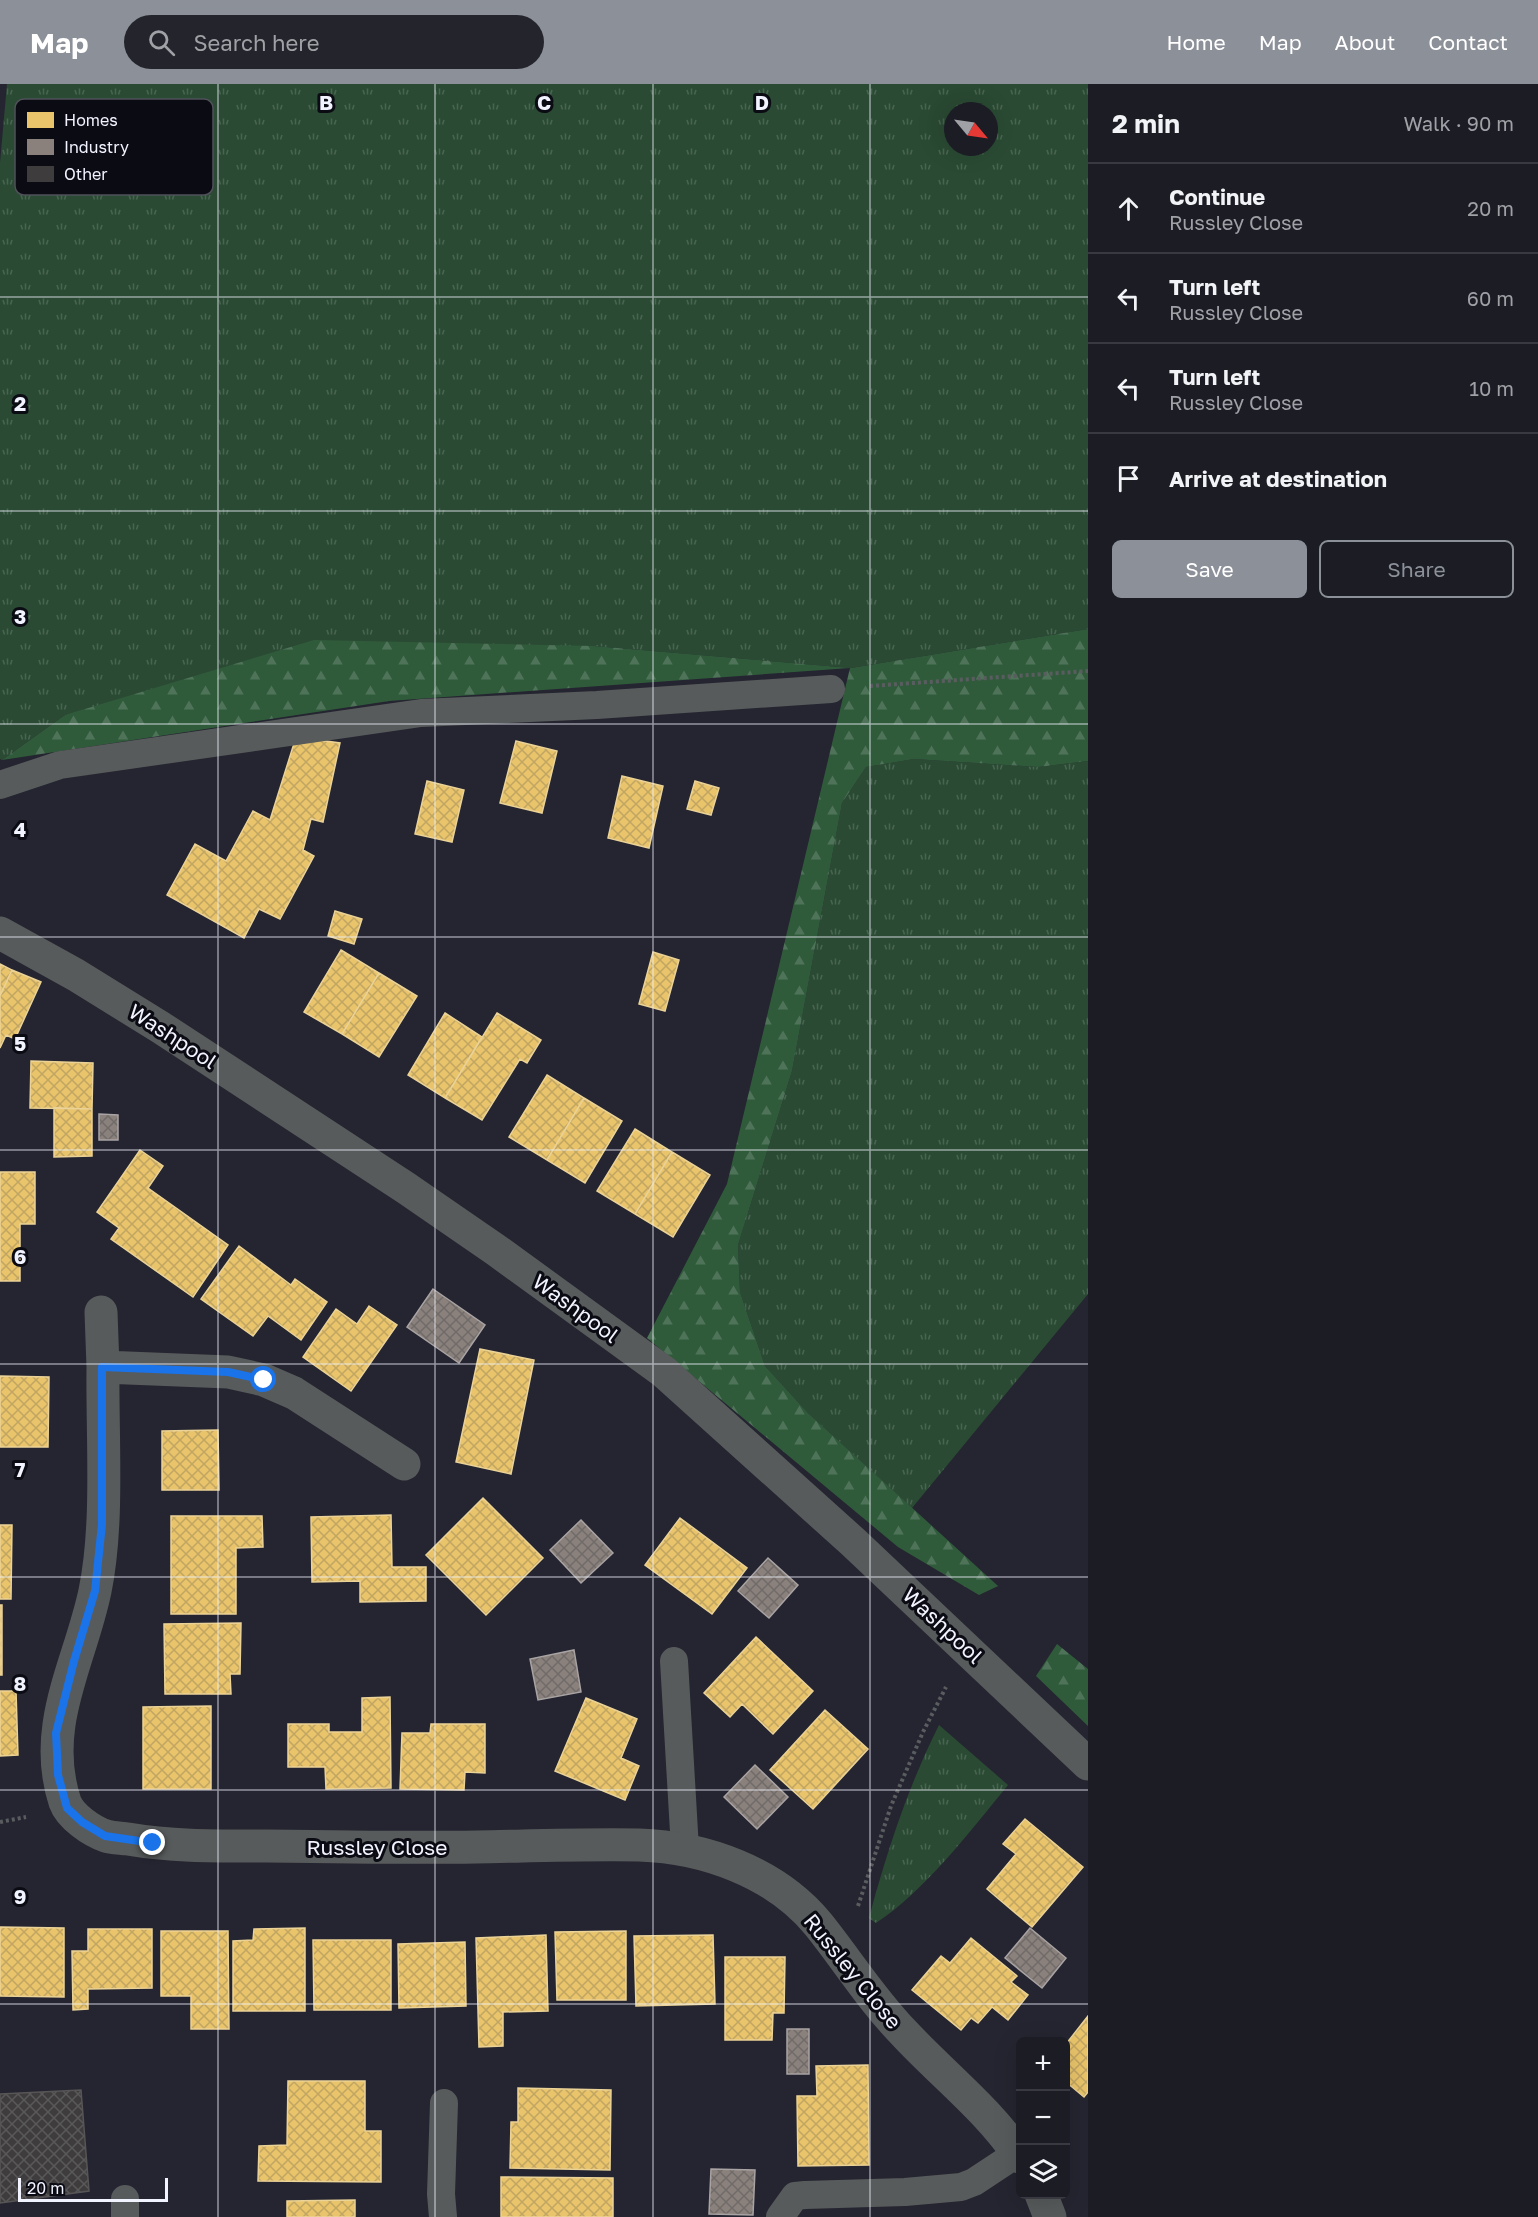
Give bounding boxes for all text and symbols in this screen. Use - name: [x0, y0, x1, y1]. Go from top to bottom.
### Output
- search box: [124, 15, 544, 69]
- text: Map: [30, 26, 88, 59]
- icon: search: [145, 26, 178, 59]
- text: Search here: [193, 29, 319, 56]
- text: Home: [1166, 29, 1226, 55]
- text: Map: [1259, 29, 1302, 55]
- text: About: [1335, 29, 1395, 55]
- text: Contact: [1428, 29, 1508, 55]
- text: B: [319, 90, 333, 114]
- text: C: [537, 90, 551, 114]
- text: D: [755, 90, 769, 114]
- legend: [15, 99, 213, 195]
- north arrow: [944, 102, 998, 156]
- text: 2 min: [1112, 108, 1180, 139]
- text: Homes: [64, 110, 118, 130]
- text: Walk · 90 m: [1403, 111, 1514, 135]
- text: Industry: [64, 137, 129, 157]
- text: Other: [64, 164, 108, 184]
- text: Continue: [1169, 183, 1265, 210]
- icon: ahead: [1112, 192, 1145, 225]
- text: 20 m: [1467, 196, 1514, 220]
- text: Russley Close: [1169, 210, 1303, 234]
- text: Turn left: [1169, 273, 1260, 300]
- icon: left: [1112, 282, 1145, 315]
- text: 60 m: [1467, 286, 1514, 310]
- text: Russley Close: [1169, 300, 1303, 324]
- text: Turn left: [1169, 363, 1260, 390]
- icon: left: [1112, 372, 1145, 405]
- text: 10 m: [1469, 376, 1514, 400]
- text: Russley Close: [1169, 390, 1303, 414]
- text: 2: [14, 391, 26, 415]
- icon: arrive: [1112, 462, 1145, 495]
- text: Arrive at destination: [1169, 465, 1387, 492]
- button: Save: [1112, 540, 1307, 598]
- button: Share: [1319, 540, 1514, 598]
- text: 3: [14, 604, 26, 628]
- text: 4: [14, 817, 26, 841]
- street label: Washpool: [124, 998, 222, 1074]
- text: 5: [14, 1031, 26, 1055]
- text: 6: [14, 1244, 26, 1268]
- street label: Washpool: [528, 1268, 624, 1348]
- route start: [250, 1366, 276, 1392]
- text: 7: [15, 1457, 26, 1481]
- street label: Washpool: [898, 1581, 988, 1669]
- text: 8: [14, 1671, 26, 1695]
- route end: [139, 1829, 165, 1855]
- street label: Russley Close: [307, 1834, 447, 1860]
- text: 9: [14, 1884, 26, 1908]
- street label: Russley Close: [799, 1908, 907, 2034]
- map controls: [1016, 2037, 1070, 2199]
- button: +: [1016, 2037, 1070, 2091]
- button: −: [1016, 2091, 1070, 2145]
- button: layers: [1016, 2145, 1070, 2199]
- scale bar: [18, 2175, 168, 2202]
- text: 20 m: [27, 2178, 64, 2198]

